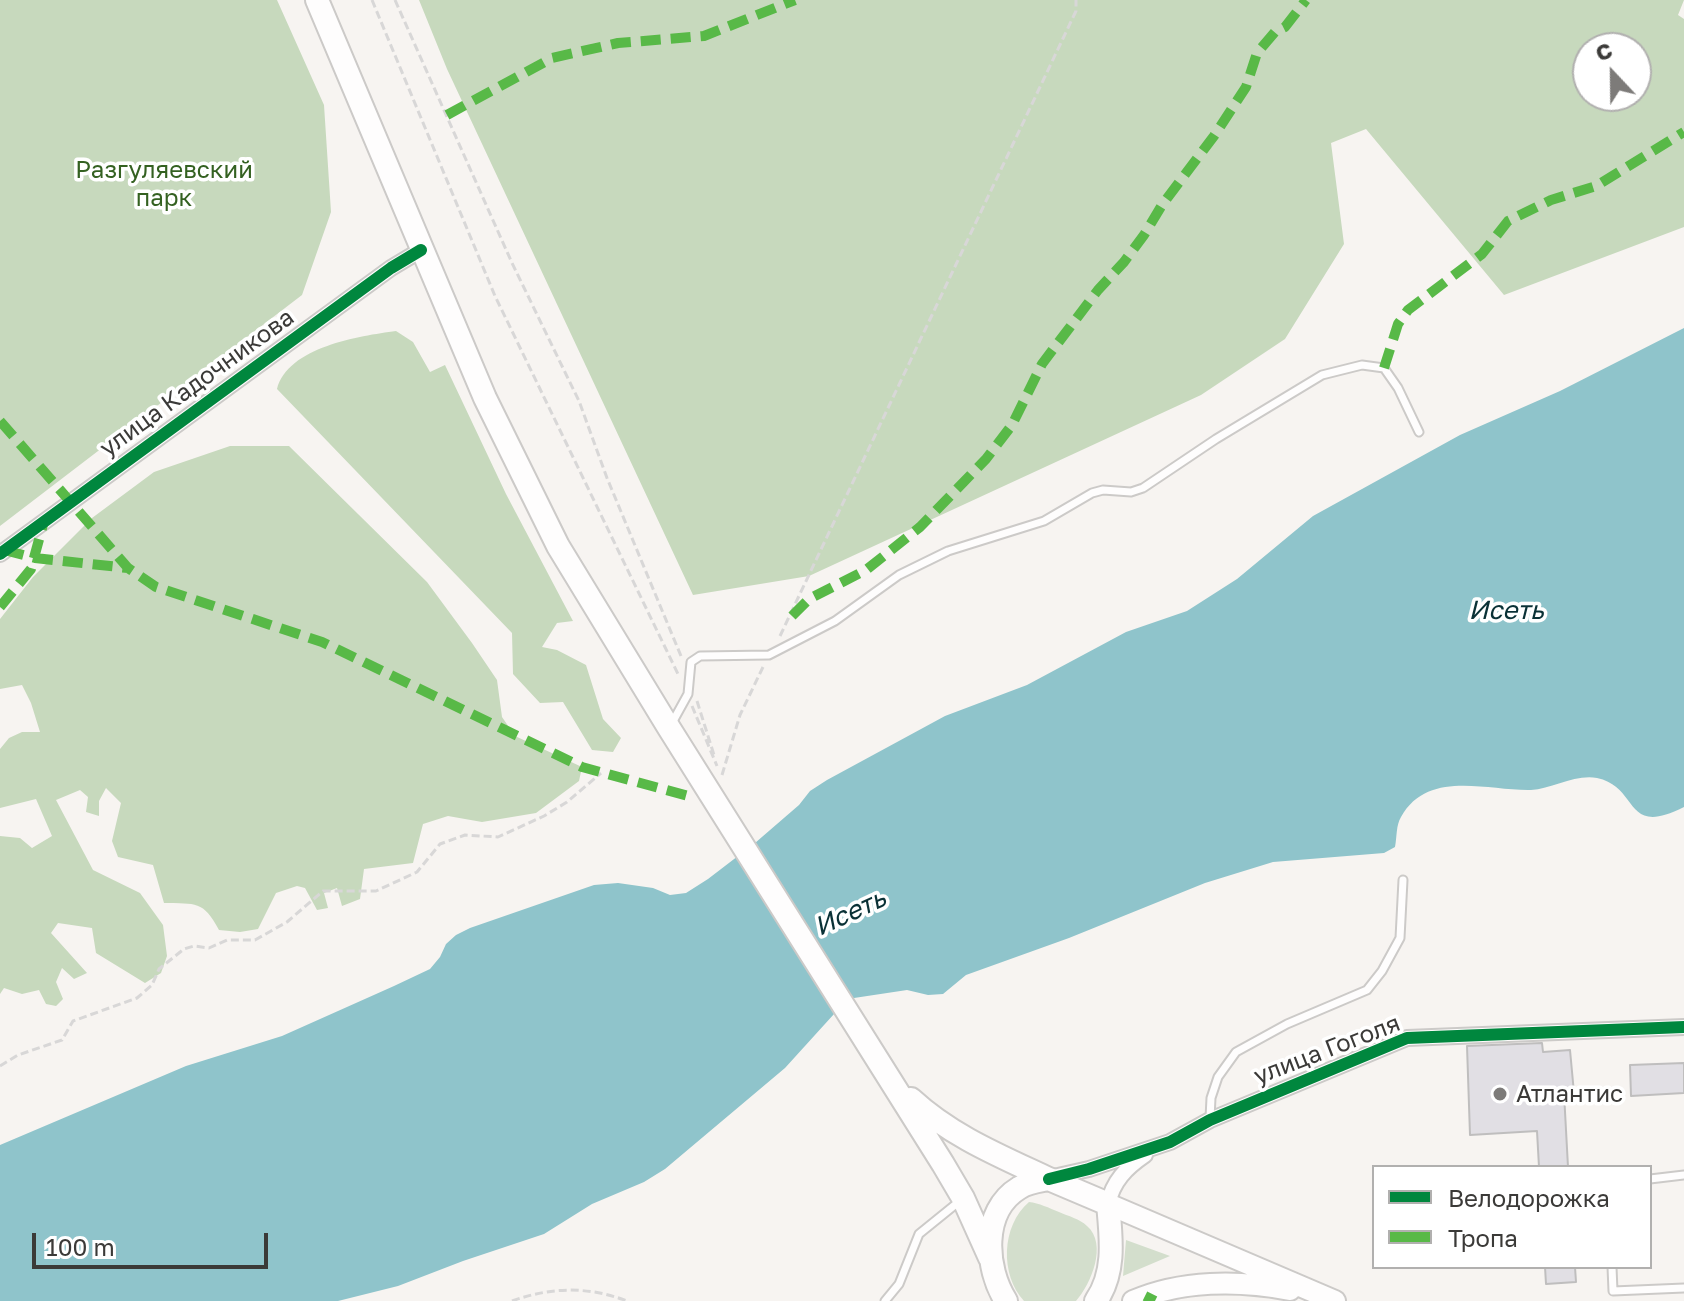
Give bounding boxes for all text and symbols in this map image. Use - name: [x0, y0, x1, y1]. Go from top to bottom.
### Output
- north arrow: [1572, 32, 1652, 112]
- text: С: [1591, 36, 1616, 67]
- park label: Разгуляевский парк: [75, 156, 253, 212]
- street label: улица Кадочникова: [94, 303, 300, 463]
- water label: Исеть: [1468, 595, 1544, 627]
- water label: Исеть: [809, 883, 891, 943]
- street label: улица Гоголя: [1250, 1009, 1404, 1091]
- place label: Атлантис: [1516, 1080, 1623, 1108]
- marker: Атлантис: [1491, 1085, 1509, 1103]
- legend: [1372, 1165, 1652, 1269]
- text: Велодорожка: [1448, 1183, 1610, 1212]
- scale bar: [36, 1217, 272, 1267]
- text: Тропа: [1448, 1223, 1518, 1252]
- text: 100 m: [46, 1232, 115, 1261]

